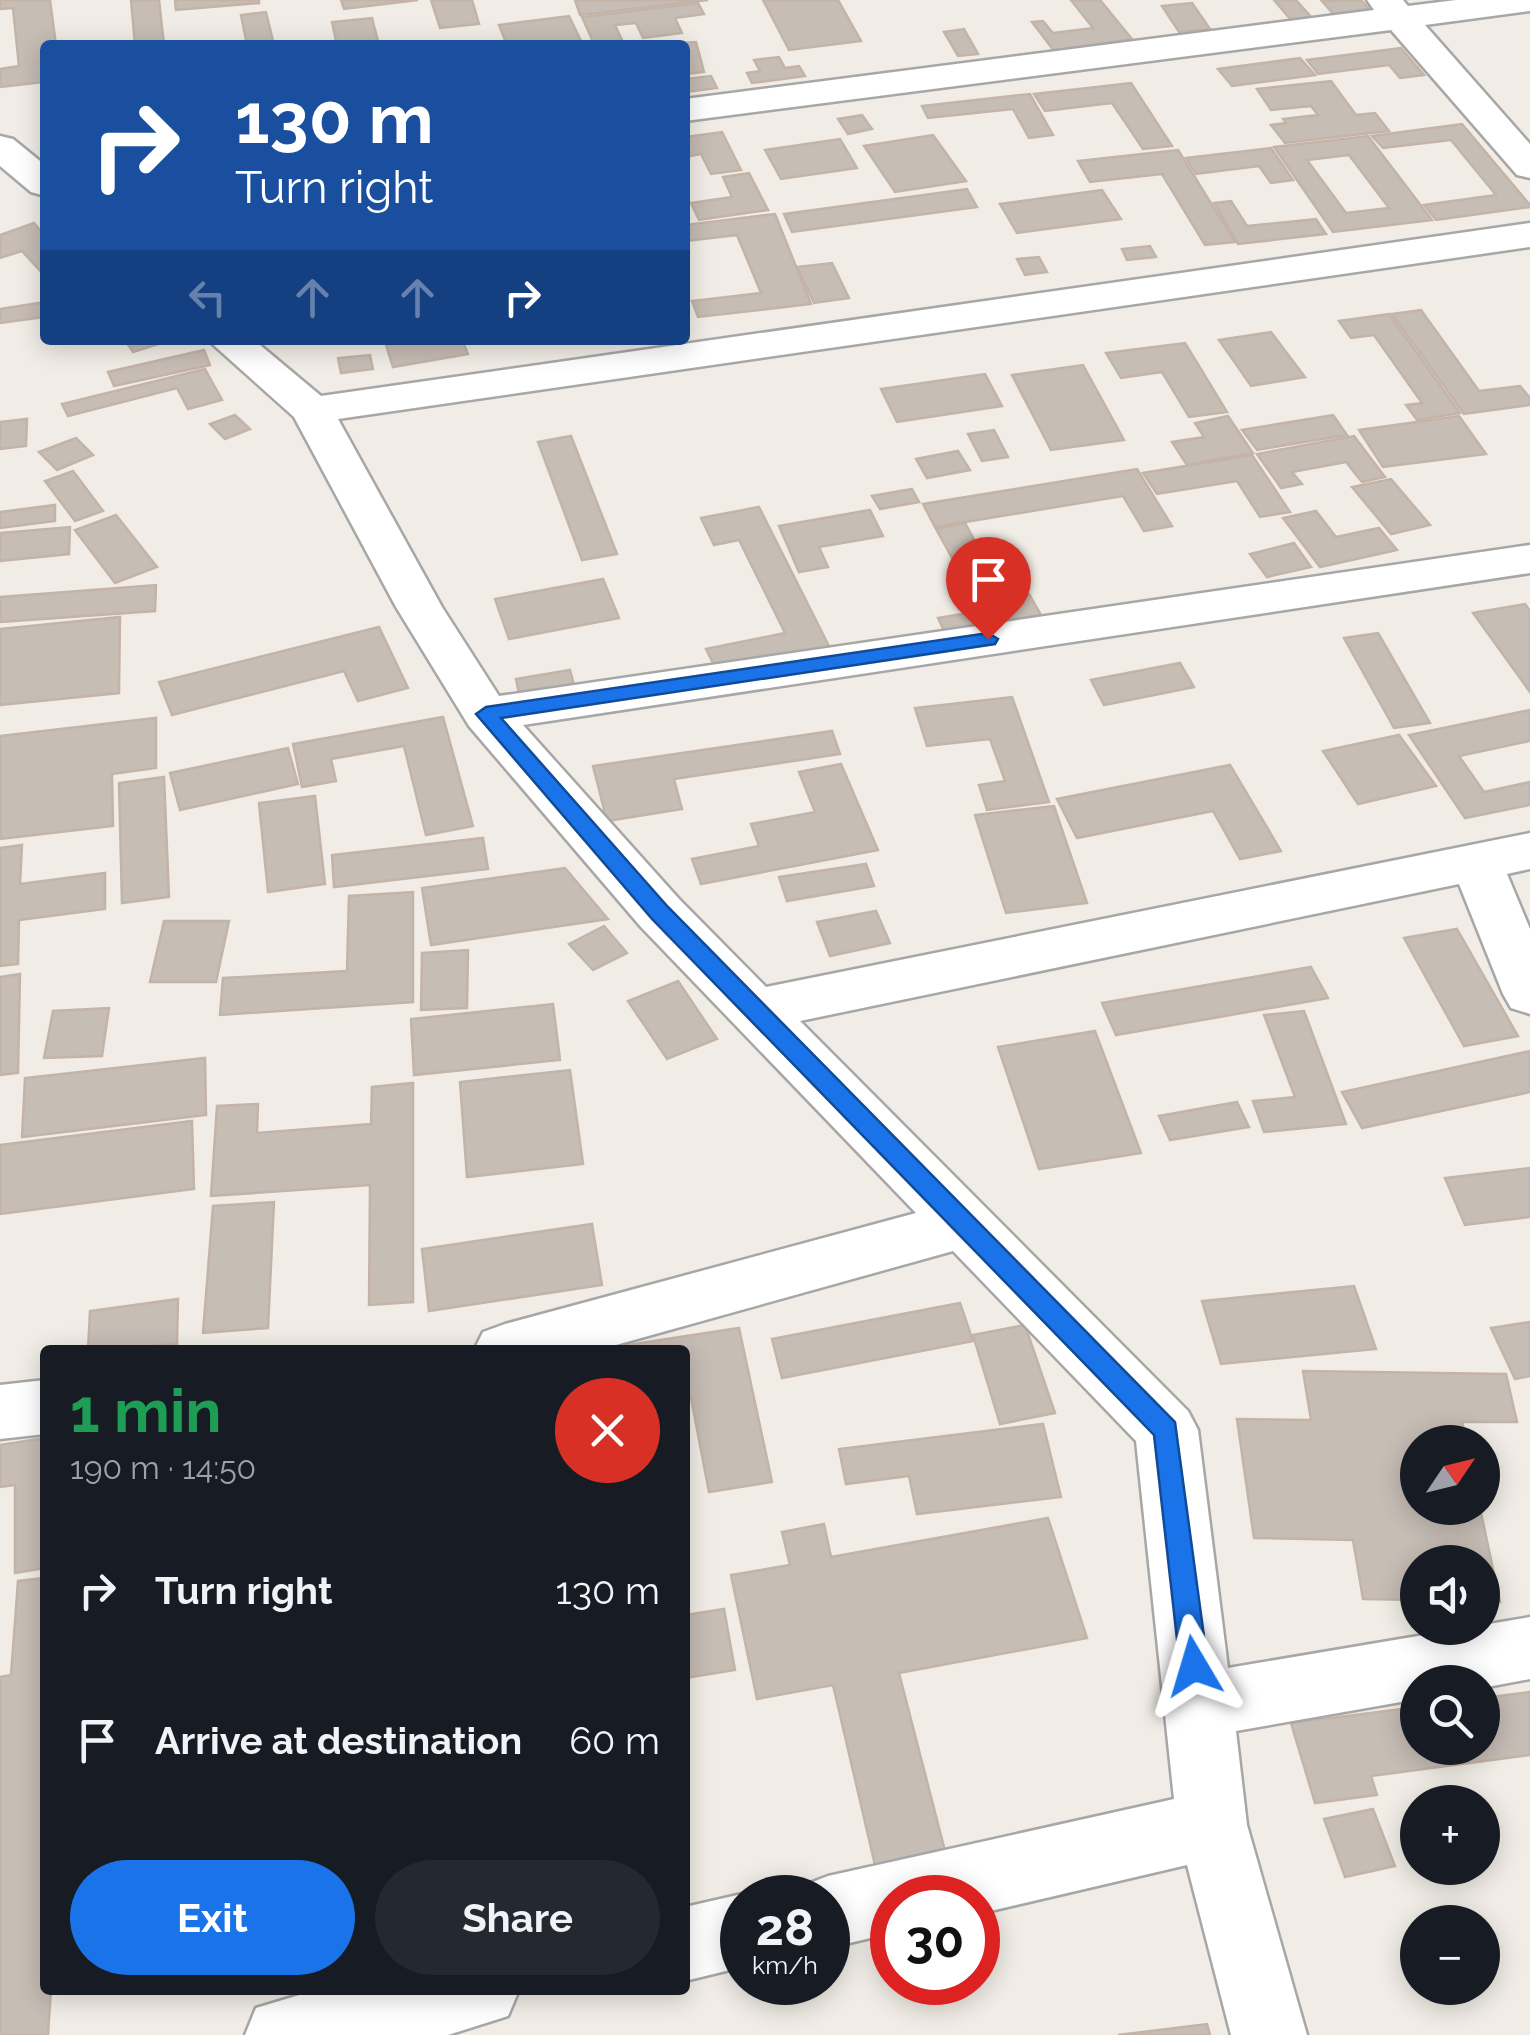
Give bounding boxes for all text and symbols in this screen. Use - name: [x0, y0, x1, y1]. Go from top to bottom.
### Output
- text: 130 m: [235, 77, 434, 159]
- icon: right: [70, 80, 200, 210]
- text: Turn right: [235, 161, 433, 214]
- icon: left: [180, 270, 235, 325]
- icon: ahead: [285, 270, 340, 325]
- icon: ahead: [390, 270, 445, 325]
- icon: right: [495, 270, 550, 325]
- pin: [946, 537, 1031, 640]
- icon: arrive: [961, 552, 1016, 607]
- text: 1 min: [70, 1376, 221, 1446]
- button: close: [555, 1378, 660, 1483]
- north arrow: [1400, 1425, 1500, 1525]
- map controls: [1400, 1425, 1500, 2005]
- text: 190 m · 14:50: [70, 1449, 256, 1486]
- button: sound: [1400, 1545, 1500, 1645]
- icon: right: [70, 1563, 125, 1618]
- text: Turn right: [155, 1568, 332, 1613]
- text: 130 m: [556, 1568, 660, 1613]
- position arrow: [1142, 1614, 1246, 1718]
- button: search: [1400, 1665, 1500, 1765]
- icon: arrive: [70, 1713, 125, 1768]
- text: Arrive at destination: [155, 1718, 522, 1763]
- text: 60 m: [569, 1718, 660, 1763]
- button: +: [1400, 1785, 1500, 1885]
- button: Exit: [70, 1860, 355, 1975]
- button: Share: [375, 1860, 660, 1975]
- speed limit sign: 30: [870, 1875, 1000, 2005]
- text: 28: [756, 1898, 814, 1957]
- button: −: [1400, 1905, 1500, 2005]
- text: km/h: [752, 1950, 818, 1980]

